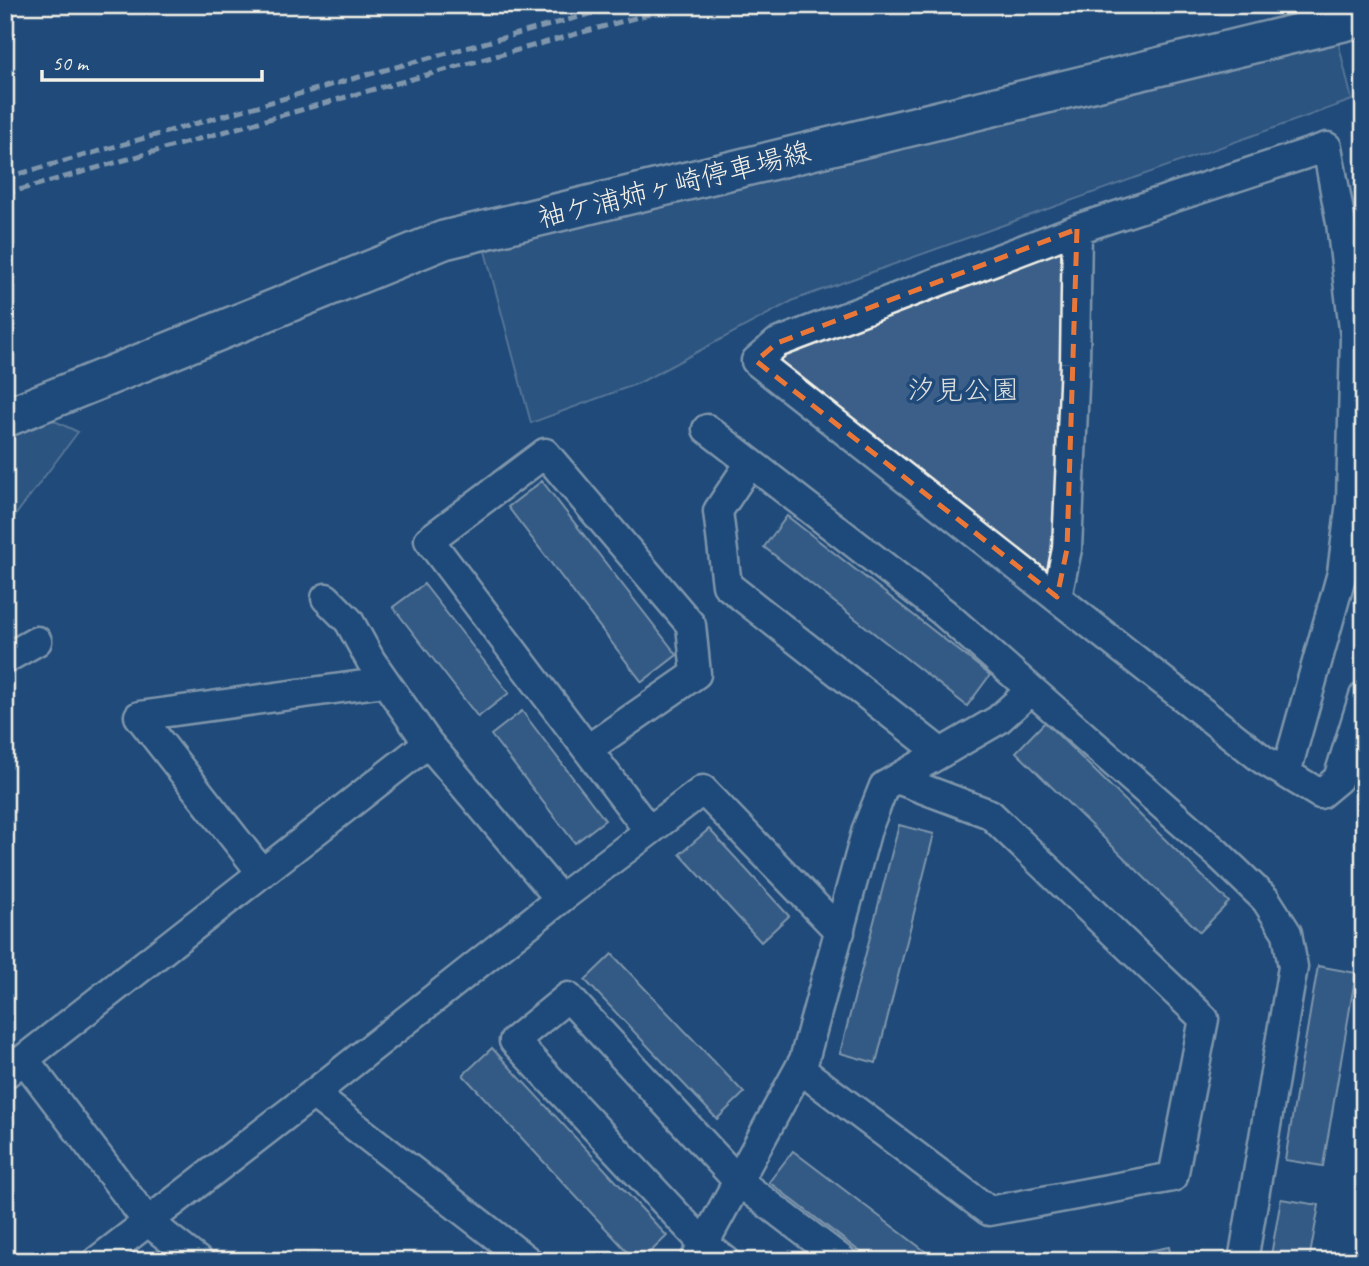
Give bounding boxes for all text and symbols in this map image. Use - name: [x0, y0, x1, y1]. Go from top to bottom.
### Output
- scale bar: [42, 38, 262, 82]
- text: 50 m: [52, 50, 90, 76]
- street label: 袖ケ浦姉ヶ崎停車場線: [534, 134, 814, 235]
- park label: 汐見公園: [907, 372, 1019, 407]

